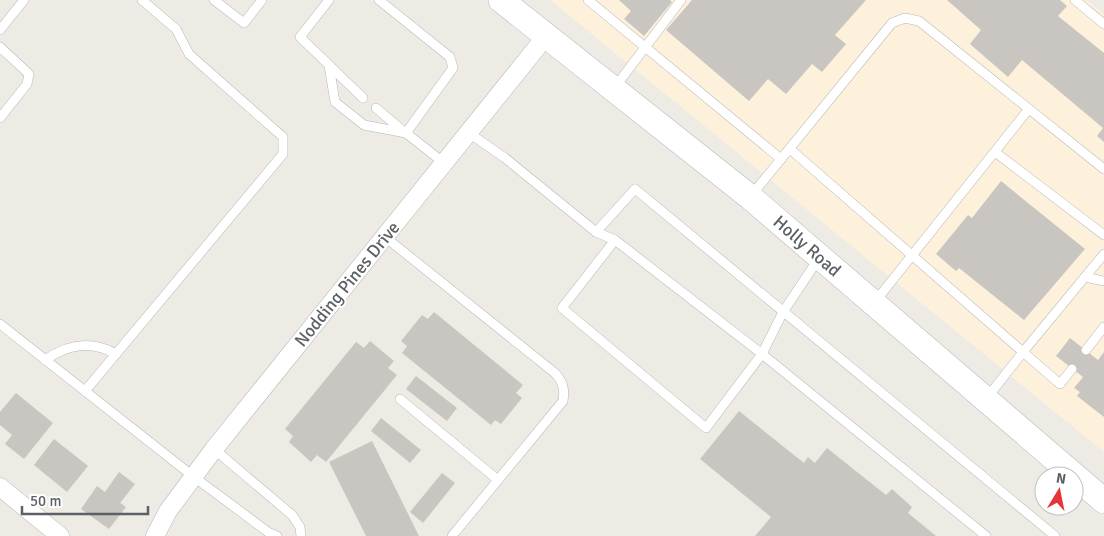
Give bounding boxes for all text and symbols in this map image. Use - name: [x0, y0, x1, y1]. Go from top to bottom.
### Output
- street label: Holly Road: [769, 211, 845, 281]
- street label: Nodding Pines Drive: [290, 217, 404, 351]
- north arrow: [1034, 466, 1084, 516]
- text: N: [1055, 469, 1067, 488]
- scale bar: [22, 484, 149, 516]
- text: 50 m: [30, 492, 61, 510]

